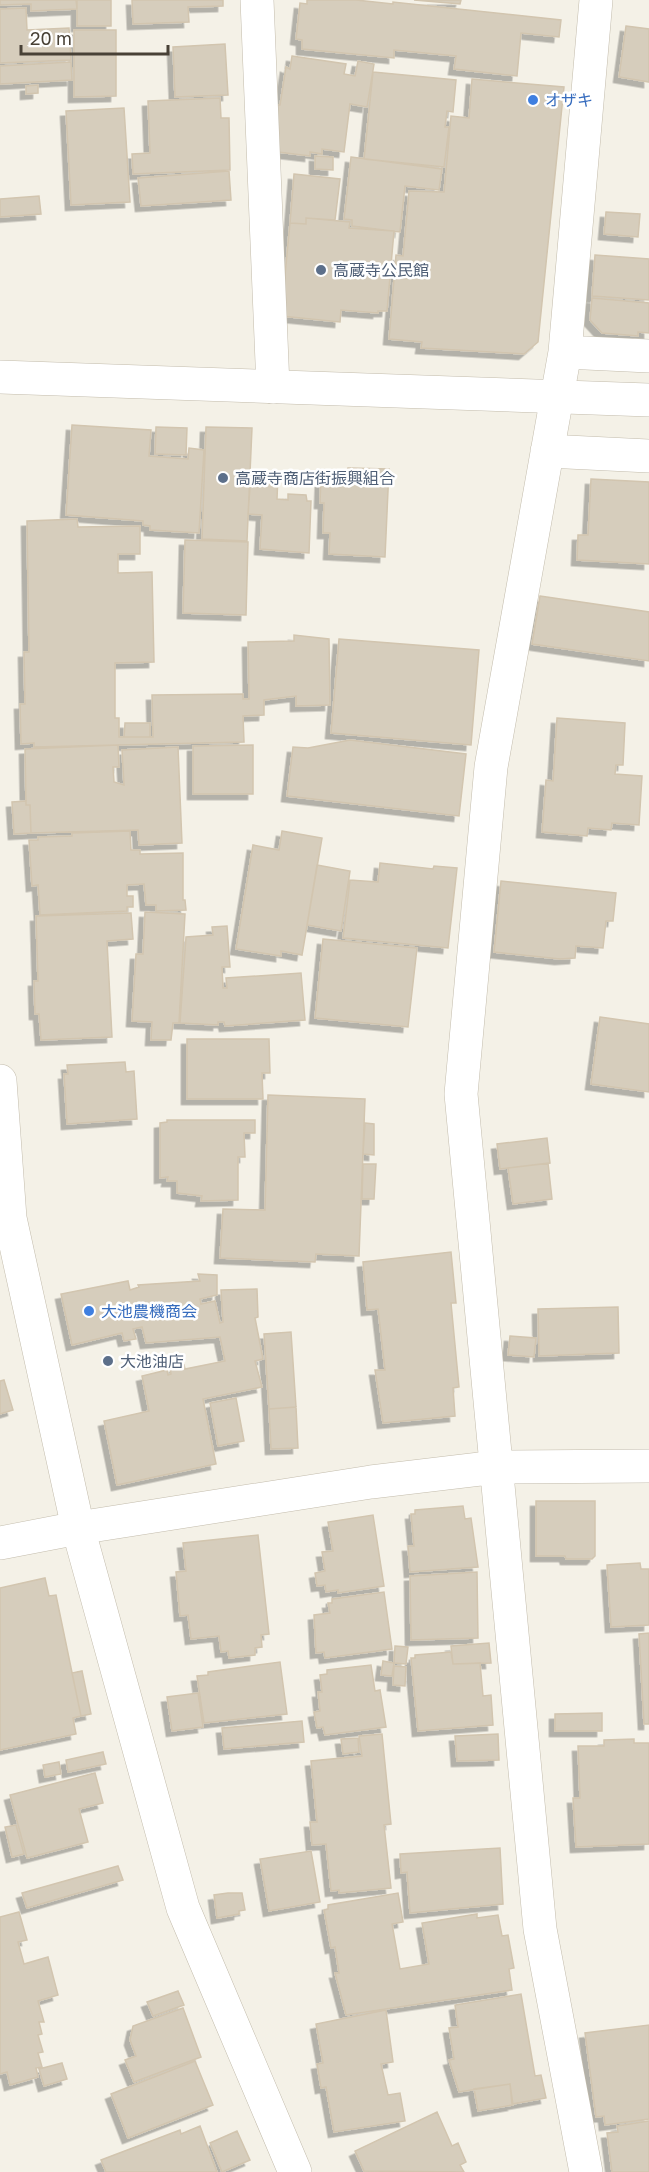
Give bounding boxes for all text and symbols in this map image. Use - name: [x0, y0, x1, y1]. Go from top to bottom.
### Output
- scale bar: [21, 18, 168, 56]
- text: 20 m: [30, 27, 72, 49]
- place label: オザキ: [545, 90, 593, 110]
- marker: オザキ: [526, 93, 540, 107]
- place label: 高蔵寺公民館: [333, 260, 429, 280]
- marker: 高蔵寺公民館: [314, 263, 328, 277]
- place label: 高蔵寺商店街振興組合: [235, 468, 395, 488]
- marker: 高蔵寺商店街振興組合: [216, 471, 230, 485]
- place label: 大池農機商会: [101, 1301, 197, 1321]
- marker: 大池農機商会: [82, 1304, 96, 1318]
- place label: 大池油店: [120, 1351, 184, 1371]
- marker: 大池油店: [101, 1354, 115, 1368]

